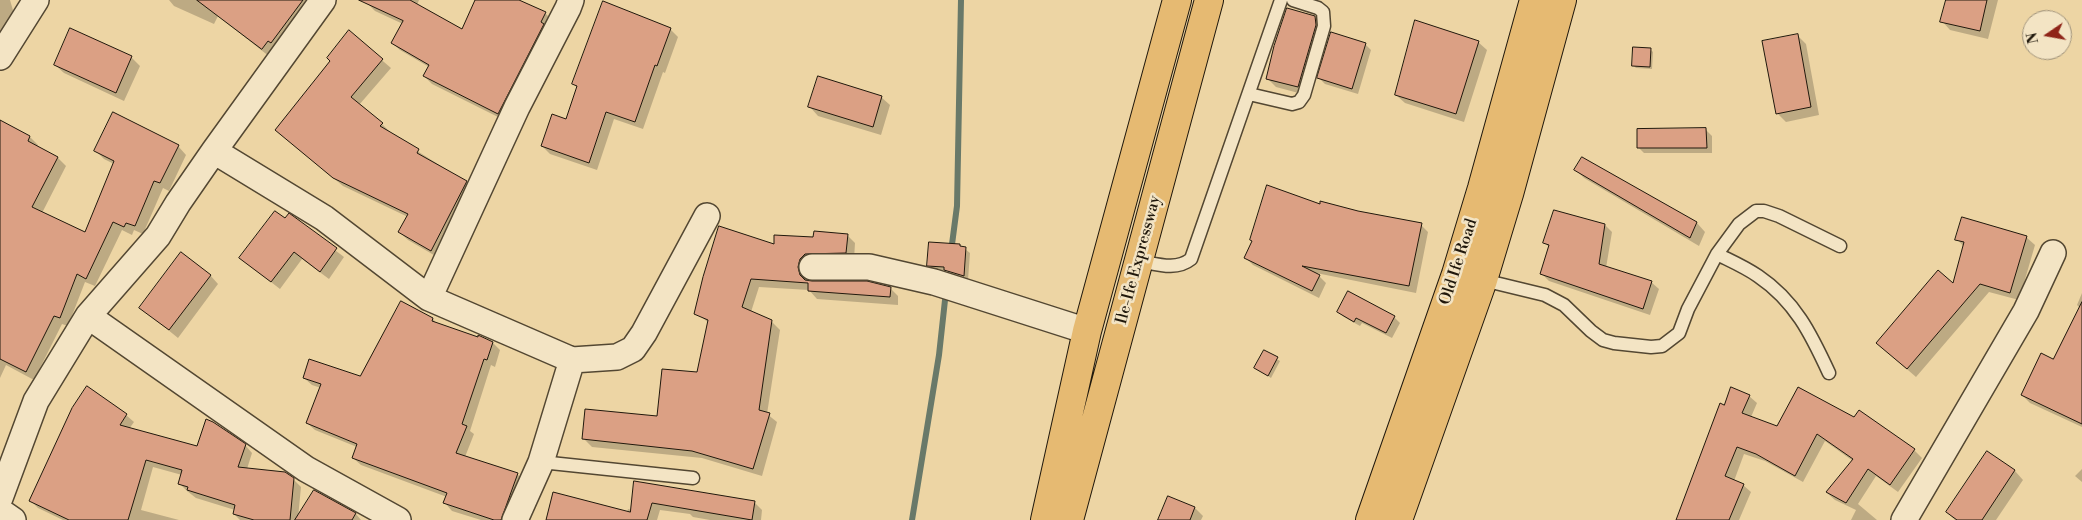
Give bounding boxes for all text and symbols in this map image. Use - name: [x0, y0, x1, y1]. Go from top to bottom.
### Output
- north arrow: [2022, 10, 2072, 60]
- text: N: [2023, 31, 2043, 45]
- street label: Ile-Ife Expressway: [1113, 193, 1165, 327]
- street label: Old Ife Road: [1436, 216, 1482, 308]

